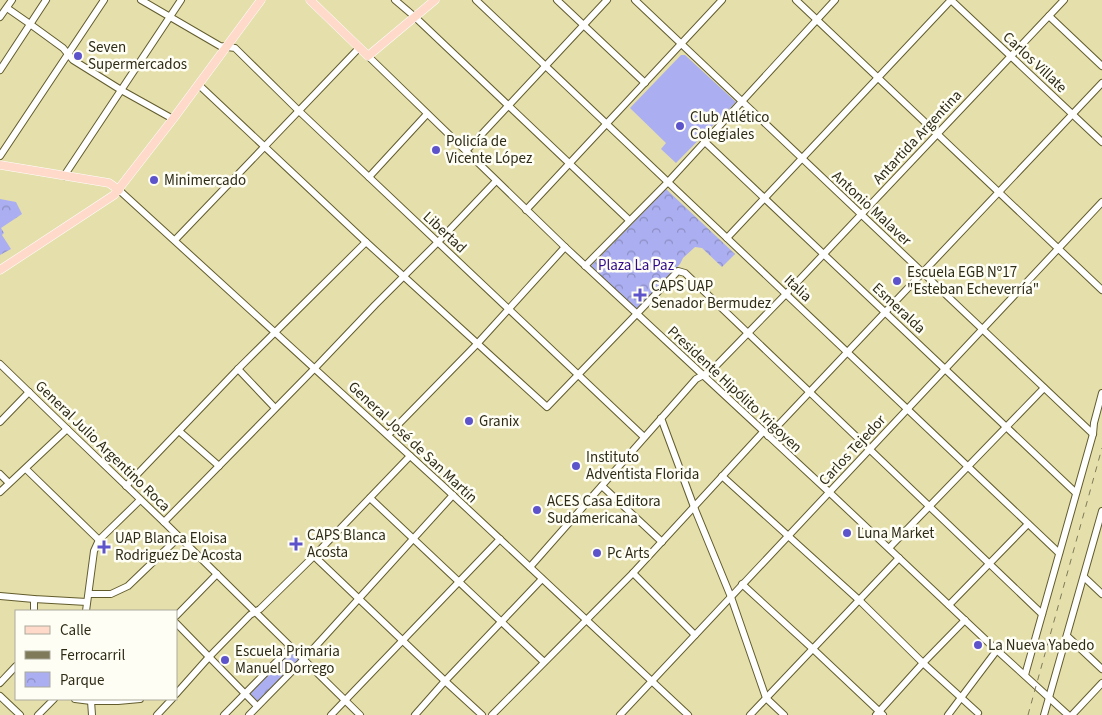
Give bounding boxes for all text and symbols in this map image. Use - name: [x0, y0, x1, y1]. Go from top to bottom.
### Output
- street label: Carlos Villate: [998, 27, 1072, 98]
- place label: Seven Supermercados: [88, 37, 187, 75]
- marker: Seven Supermercados: [72, 50, 84, 62]
- street label: Antartida Argentina: [868, 85, 967, 189]
- place label: Club Atlético Colegiales: [690, 107, 769, 145]
- marker: Club Atlético Colegiales: [674, 120, 686, 132]
- place label: Policía de Vicente López: [446, 131, 532, 169]
- marker: Policía de Vicente López: [430, 144, 442, 156]
- street label: Antonio Malaver: [827, 166, 917, 251]
- place label: Minimercado: [164, 170, 246, 191]
- marker: Minimercado: [148, 174, 160, 186]
- street label: Libertad: [418, 207, 471, 258]
- park label: Plaza La Paz: [598, 255, 674, 276]
- place label: Escuela EGB Nº17 "Esteban Echeverría": [907, 262, 1039, 300]
- street label: Italia: [779, 270, 816, 307]
- marker: Escuela EGB Nº17 "Esteban Echeverría": [891, 275, 903, 287]
- place label: CAPS UAP Senador Bermudez: [651, 276, 771, 314]
- street label: Esmeralda: [867, 278, 930, 339]
- marker: CAPS UAP Senador Bermudez: [633, 288, 647, 302]
- street label: Presidente Hipólito Yrigoyen: [663, 321, 807, 457]
- street label: General Julio Argentino Roca: [30, 376, 175, 517]
- street label: General José de San Martín: [343, 377, 482, 508]
- street label: Carlos Tejedor: [814, 410, 891, 490]
- place label: Granix: [479, 411, 520, 432]
- marker: Granix: [463, 415, 475, 427]
- place label: Instituto Adventista Florida: [586, 447, 699, 485]
- marker: Instituto Adventista Florida: [570, 460, 582, 472]
- place label: ACES Casa Editora Sudamericana: [547, 491, 661, 529]
- marker: ACES Casa Editora Sudamericana: [531, 504, 543, 516]
- place label: Luna Market: [857, 523, 934, 544]
- place label: CAPS Blanca Acosta: [307, 525, 386, 563]
- marker: Luna Market: [841, 527, 853, 539]
- place label: UAP Blanca Eloisa Rodriguez De Acosta: [115, 528, 242, 566]
- marker: CAPS Blanca Acosta: [289, 537, 303, 551]
- marker: UAP Blanca Eloisa Rodriguez De Acosta: [97, 540, 111, 554]
- place label: Pc Arts: [607, 543, 650, 564]
- marker: Pc Arts: [591, 547, 603, 559]
- legend: [15, 610, 178, 700]
- text: Calle: [60, 620, 91, 641]
- place label: La Nueva Yabedo: [988, 635, 1094, 656]
- marker: La Nueva Yabedo: [972, 639, 984, 651]
- place label: Escuela Primaria Manuel Dorrego: [235, 641, 340, 679]
- text: Ferrocarril: [60, 645, 125, 666]
- marker: Escuela Primaria Manuel Dorrego: [219, 654, 231, 666]
- text: Parque: [60, 670, 104, 691]

